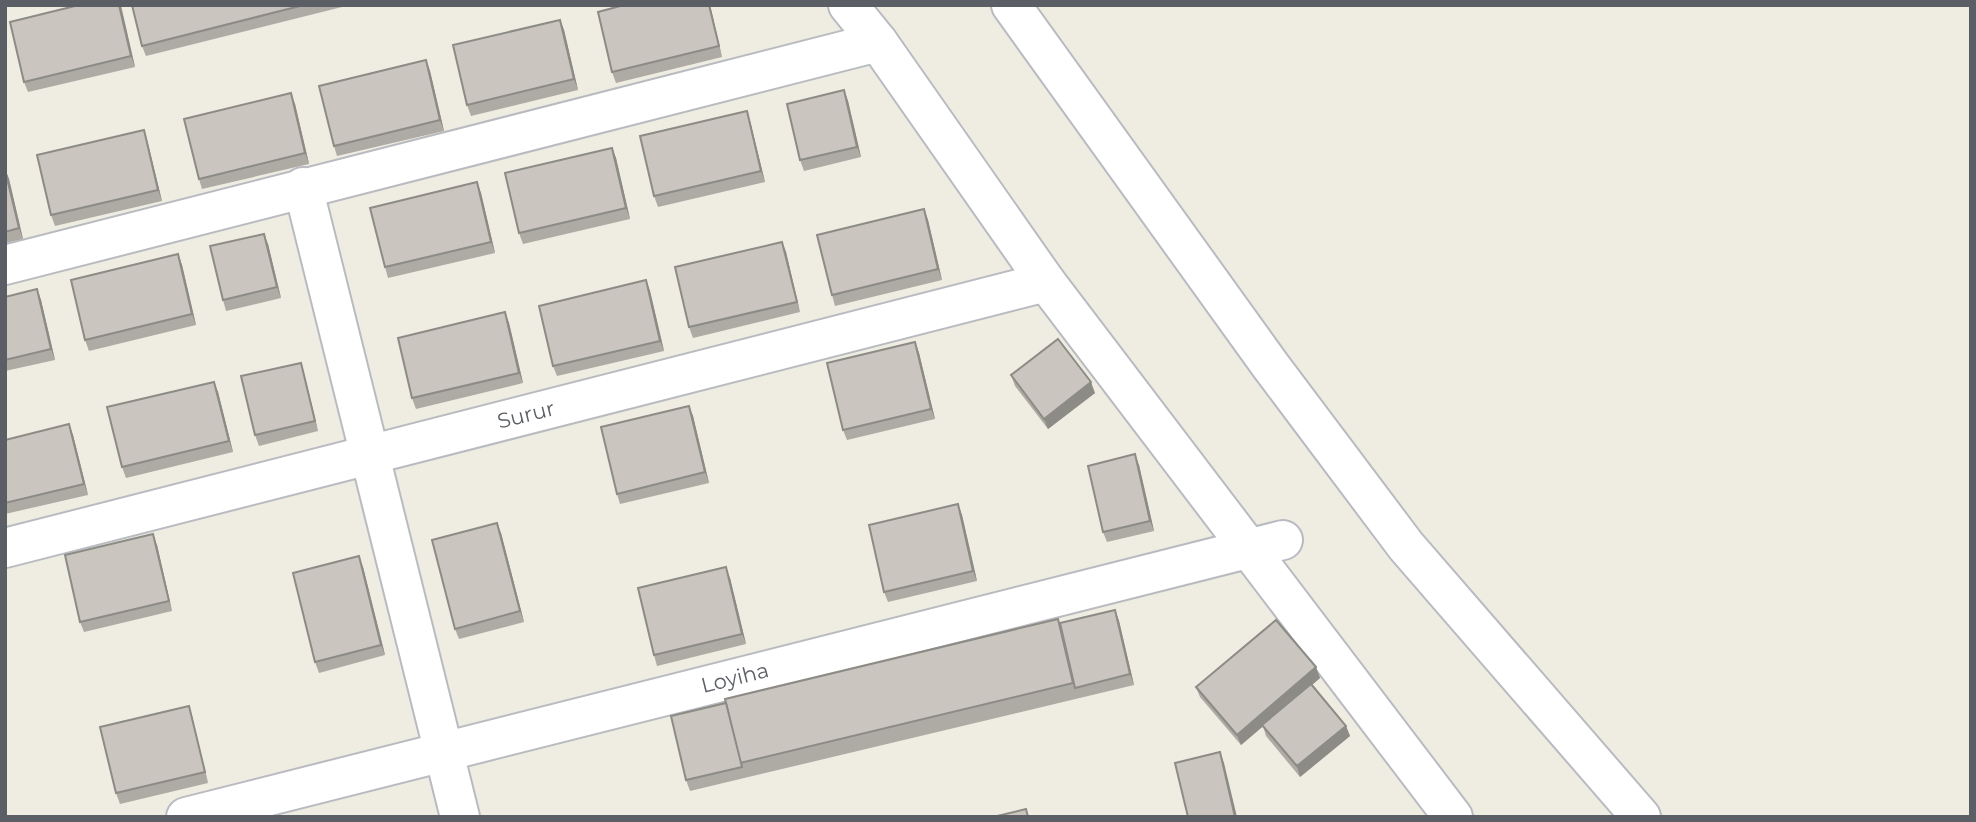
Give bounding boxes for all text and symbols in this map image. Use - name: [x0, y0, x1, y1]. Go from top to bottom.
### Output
- street label: Surur: [495, 395, 557, 434]
- street label: Loyiha: [699, 657, 771, 698]

